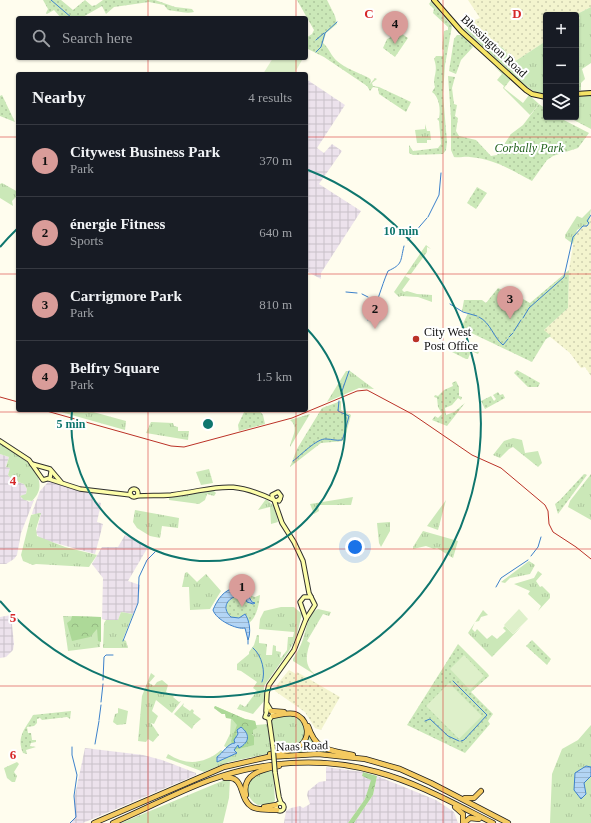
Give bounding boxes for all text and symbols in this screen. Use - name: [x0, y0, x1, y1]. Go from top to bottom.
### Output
- text: C: [364, 6, 374, 21]
- text: D: [512, 6, 522, 21]
- pin: 4: [382, 11, 408, 44]
- street label: Blessington Road: [458, 12, 530, 80]
- map controls: [543, 12, 579, 120]
- button: +: [543, 12, 579, 48]
- search box: [16, 16, 308, 60]
- icon: search: [30, 27, 52, 49]
- text: Search here: [62, 30, 132, 46]
- button: −: [543, 48, 579, 84]
- button: layers: [543, 84, 579, 120]
- text: Nearby: [32, 88, 86, 107]
- text: 4 results: [248, 90, 292, 105]
- park label: Corbally Park: [495, 141, 564, 155]
- text: Citywest Business Park: [70, 144, 220, 160]
- text: 1: [42, 153, 48, 168]
- text: 370 m: [259, 153, 292, 168]
- text: Park: [70, 161, 94, 176]
- text: énergie Fitness: [70, 216, 165, 232]
- text: 10 min: [383, 224, 419, 238]
- text: 2: [42, 225, 48, 240]
- text: 640 m: [259, 225, 292, 240]
- text: Sports: [70, 233, 103, 248]
- pin: 3: [497, 286, 523, 319]
- text: Carrigmore Park: [70, 288, 182, 304]
- pin: 2: [362, 296, 388, 329]
- text: 3: [42, 297, 48, 312]
- text: 810 m: [259, 297, 292, 312]
- text: Park: [70, 305, 94, 320]
- place label: City West Post Office: [424, 325, 478, 353]
- marker: City West Post Office: [411, 334, 421, 344]
- text: Belfry Square: [70, 360, 159, 376]
- text: 4: [42, 369, 48, 384]
- text: 1.5 km: [256, 369, 292, 384]
- text: Park: [70, 377, 94, 392]
- text: 5 min: [56, 417, 86, 431]
- centre of rings: [201, 417, 215, 431]
- text: 4: [10, 473, 17, 488]
- your location: [345, 537, 365, 557]
- pin: 1: [229, 574, 255, 607]
- text: 5: [10, 610, 17, 625]
- street label: Naas Road: [276, 738, 328, 754]
- text: 6: [10, 747, 17, 762]

